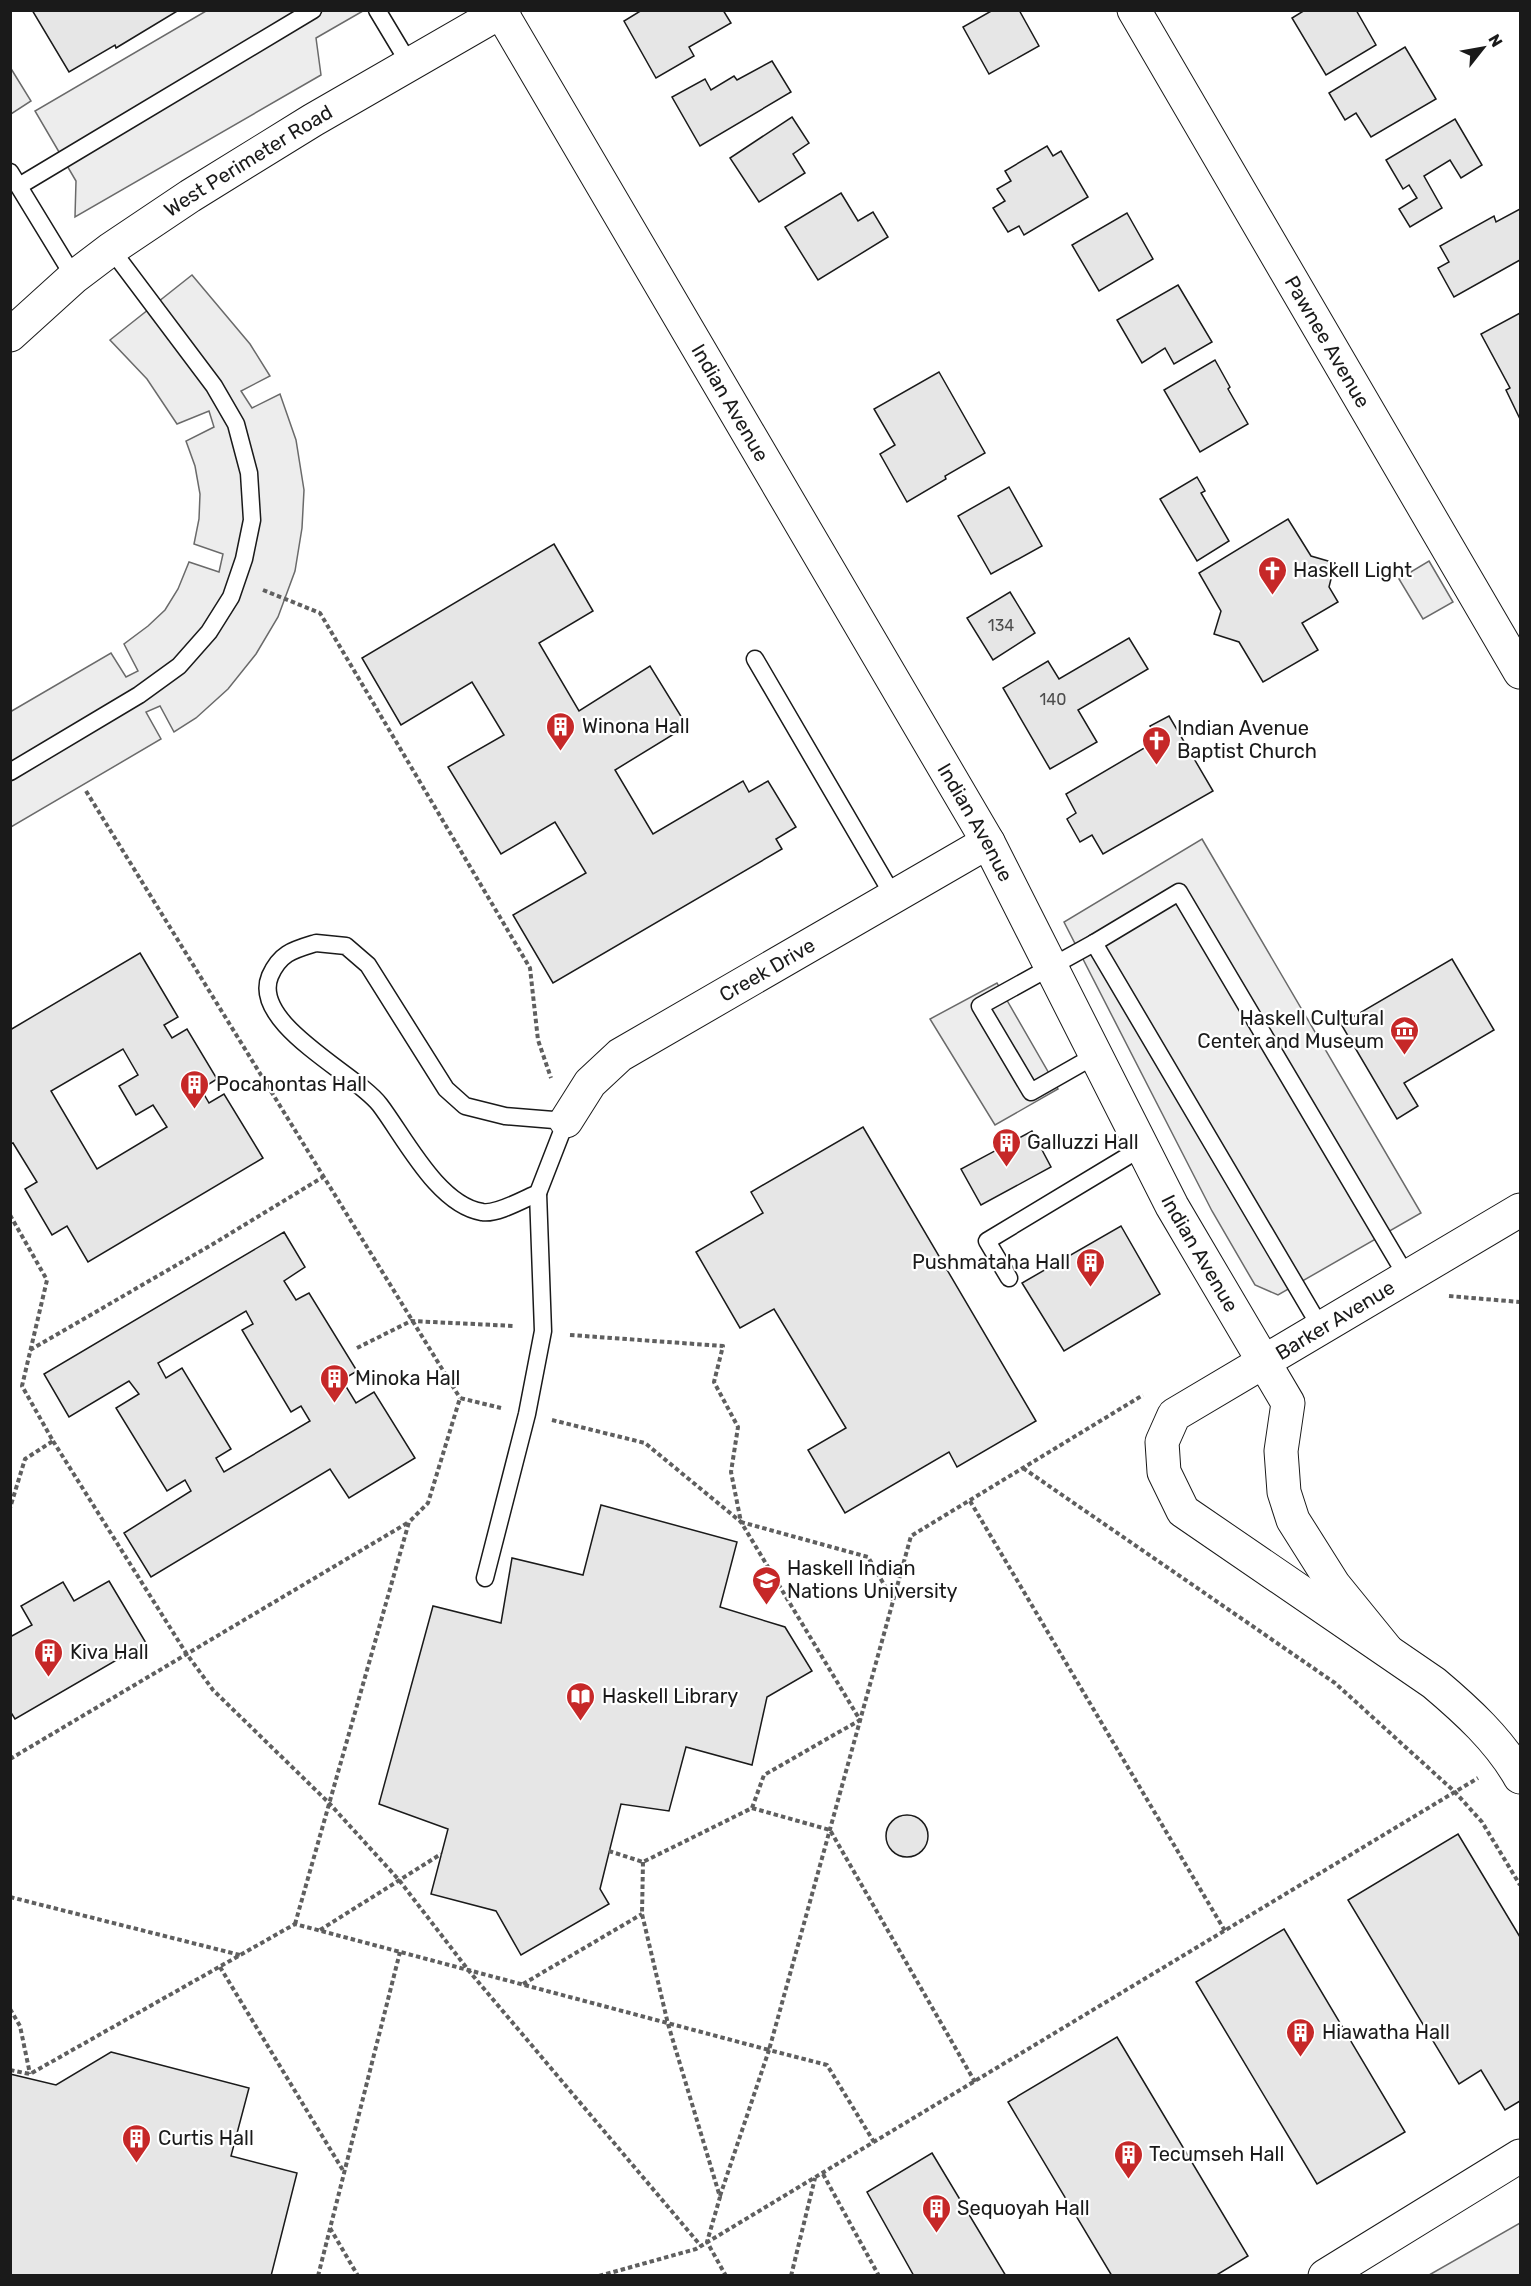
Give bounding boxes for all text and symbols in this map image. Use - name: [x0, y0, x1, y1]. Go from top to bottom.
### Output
- north arrow: [1453, 18, 1513, 78]
- text: N: [1484, 31, 1507, 50]
- street label: West Perimeter Road: [160, 99, 337, 222]
- street label: Pawnee Avenue: [1280, 271, 1375, 412]
- street label: Indian Avenue: [687, 340, 774, 466]
- church icon: Haskell Light: [1256, 554, 1288, 596]
- place label: Haskell Light: [1293, 558, 1412, 582]
- house number: 134: [988, 616, 1014, 635]
- house number: 140: [1040, 690, 1066, 709]
- building icon: Winona Hall: [545, 710, 577, 752]
- place label: Winona Hall: [582, 714, 690, 738]
- place label: Indian Avenue Baptist Church: [1177, 716, 1317, 763]
- church icon: Indian Avenue Baptist Church: [1140, 724, 1172, 766]
- street label: Indian Avenue: [932, 759, 1018, 885]
- street label: Creek Drive: [715, 933, 819, 1007]
- place label: Haskell Cultural Center and Museum: [1197, 1006, 1384, 1053]
- museum icon: Haskell Cultural Center and Museum: [1389, 1014, 1421, 1056]
- building icon: Pocahontas Hall: [179, 1068, 211, 1110]
- place label: Pocahontas Hall: [216, 1072, 367, 1096]
- building icon: Galluzzi Hall: [990, 1126, 1022, 1168]
- place label: Galluzzi Hall: [1027, 1130, 1139, 1154]
- street label: Indian Avenue: [1156, 1191, 1244, 1316]
- building icon: Pushmataha Hall: [1075, 1246, 1107, 1288]
- place label: Pushmataha Hall: [912, 1250, 1070, 1274]
- street label: Barker Avenue: [1271, 1275, 1399, 1365]
- building icon: Minoka Hall: [318, 1362, 350, 1404]
- place label: Minoka Hall: [355, 1366, 460, 1390]
- place label: Haskell Indian Nations University: [787, 1556, 958, 1603]
- school or university icon: Haskell Indian Nations University: [750, 1564, 782, 1606]
- building icon: Kiva Hall: [33, 1636, 65, 1678]
- place label: Kiva Hall: [70, 1640, 149, 1664]
- library icon: Haskell Library: [565, 1680, 597, 1722]
- place label: Haskell Library: [602, 1684, 738, 1708]
- building icon: Hiawatha Hall: [1285, 2016, 1317, 2058]
- place label: Hiawatha Hall: [1322, 2020, 1450, 2044]
- building icon: Curtis Hall: [121, 2122, 153, 2164]
- place label: Curtis Hall: [158, 2126, 254, 2150]
- building icon: Tecumseh Hall: [1112, 2138, 1144, 2180]
- place label: Tecumseh Hall: [1149, 2142, 1284, 2166]
- building icon: Sequoyah Hall: [920, 2192, 952, 2234]
- place label: Sequoyah Hall: [957, 2196, 1090, 2220]

